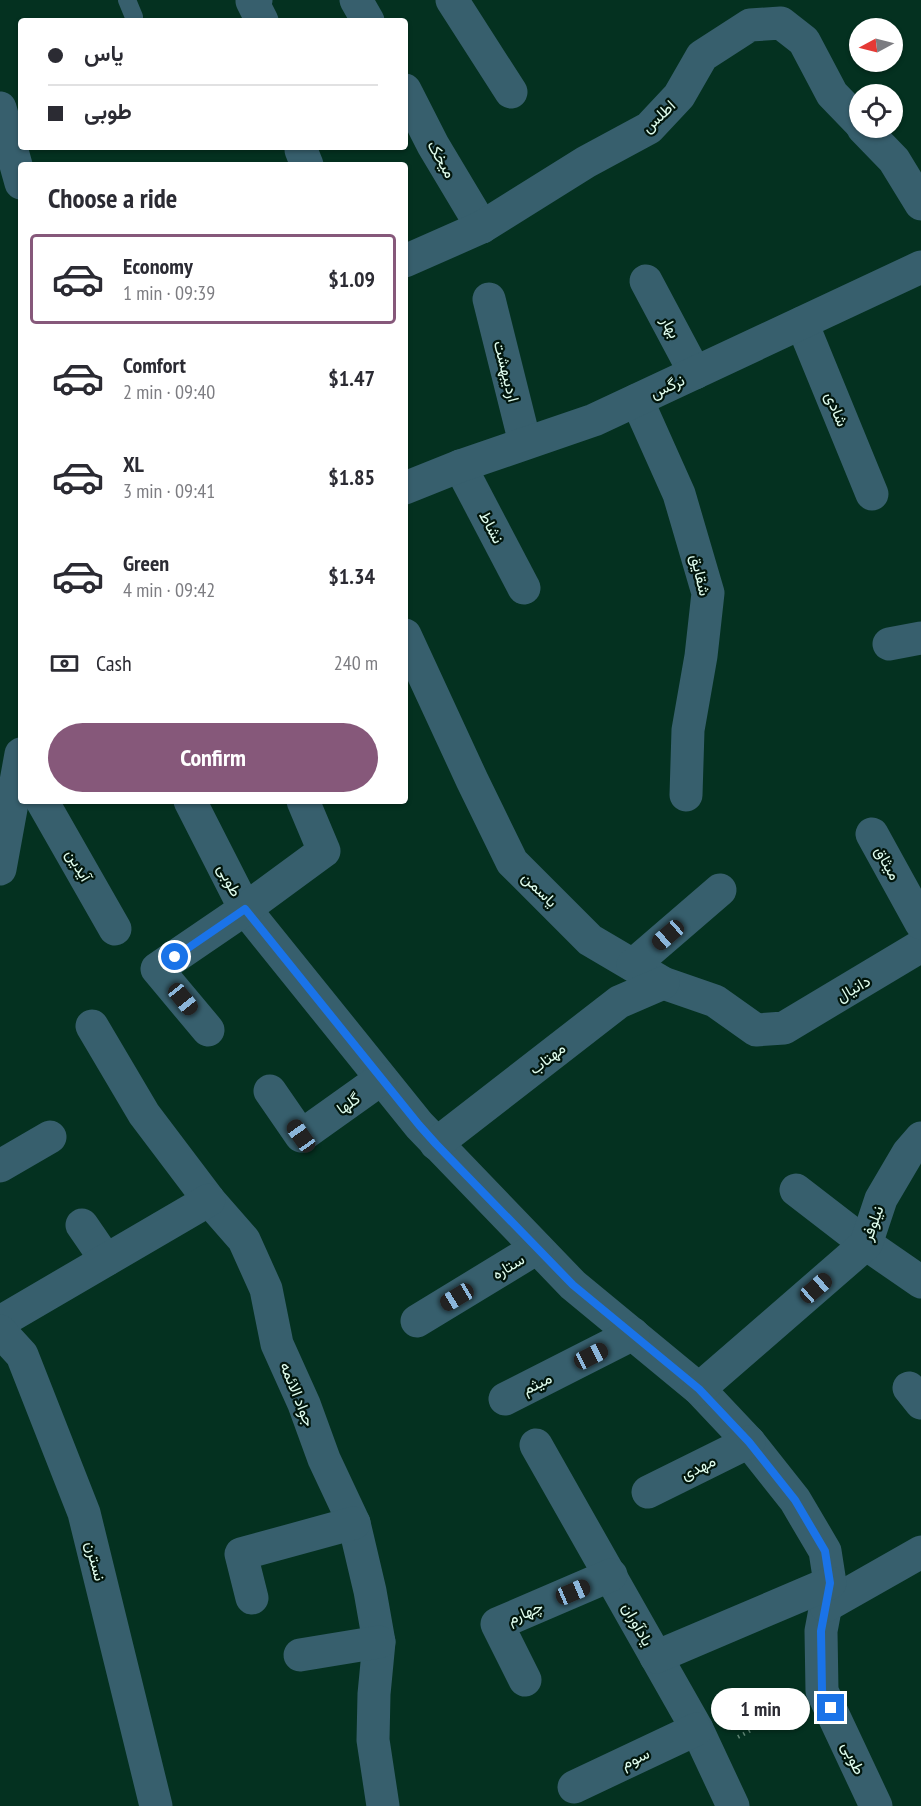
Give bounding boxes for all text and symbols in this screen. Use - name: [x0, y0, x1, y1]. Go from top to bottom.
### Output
- north arrow: [849, 18, 903, 72]
- map controls: [849, 18, 903, 138]
- text: یاس: [84, 39, 124, 67]
- button: locate: [849, 84, 903, 138]
- street label: اطلس: [637, 95, 680, 137]
- text: طوبی: [84, 97, 132, 125]
- street label: میخک: [423, 137, 461, 181]
- text: Choose a ride: [48, 181, 177, 215]
- icon: car: [51, 252, 105, 306]
- text: Economy: [123, 252, 193, 280]
- text: $1.09: [328, 265, 375, 293]
- text: 1 min · 09:39: [123, 280, 215, 306]
- street label: بهار: [656, 312, 685, 342]
- street label: اردیبهشت: [489, 338, 524, 404]
- icon: car: [51, 351, 105, 405]
- text: Comfort: [123, 351, 186, 379]
- text: $1.47: [328, 364, 375, 392]
- street label: نرگس: [646, 369, 688, 404]
- text: 2 min · 09:40: [123, 379, 215, 405]
- street label: شادی: [820, 389, 853, 430]
- icon: car: [51, 450, 105, 504]
- text: XL: [123, 450, 144, 478]
- text: $1.85: [328, 463, 375, 491]
- text: 3 min · 09:41: [123, 478, 215, 504]
- street label: نشاط: [475, 507, 509, 547]
- icon: car: [51, 549, 105, 603]
- text: Green: [123, 549, 169, 577]
- street label: شقایق: [686, 552, 715, 598]
- text: $1.34: [328, 562, 375, 590]
- text: 4 min · 09:42: [123, 577, 215, 603]
- icon: cash: [48, 647, 81, 680]
- text: Cash: [96, 649, 132, 677]
- text: 240 m: [334, 650, 378, 676]
- button: Confirm: [48, 723, 378, 792]
- street label: میثاق: [871, 843, 905, 883]
- street label: آیدین: [61, 845, 97, 886]
- street label: طوبی: [212, 860, 247, 900]
- street label: یاسمن: [517, 867, 562, 912]
- car: [649, 916, 687, 954]
- route start: [161, 943, 188, 970]
- street label: دانیال: [832, 970, 874, 1006]
- car: [165, 979, 201, 1019]
- street label: مهتاب: [525, 1038, 570, 1079]
- street label: گلها: [332, 1088, 364, 1119]
- car: [283, 1116, 319, 1156]
- street label: نیلوفر: [856, 1203, 889, 1245]
- street label: ستاره: [488, 1249, 528, 1284]
- car: [797, 1269, 835, 1307]
- car: [437, 1280, 477, 1314]
- car: [571, 1340, 611, 1372]
- street label: جواد الائمه: [275, 1359, 320, 1430]
- street label: میثم: [519, 1367, 555, 1400]
- street label: مهدی: [677, 1450, 719, 1485]
- street label: نسترن: [80, 1539, 111, 1583]
- car: [553, 1577, 593, 1607]
- street label: چهارم: [504, 1596, 547, 1630]
- street label: یادآوران: [617, 1599, 658, 1650]
- callout: 1 min: [711, 1687, 810, 1729]
- route end: [817, 1694, 844, 1721]
- text: 1 min: [740, 1696, 781, 1722]
- street label: طوبی: [837, 1738, 870, 1778]
- street label: سوم: [618, 1743, 653, 1774]

